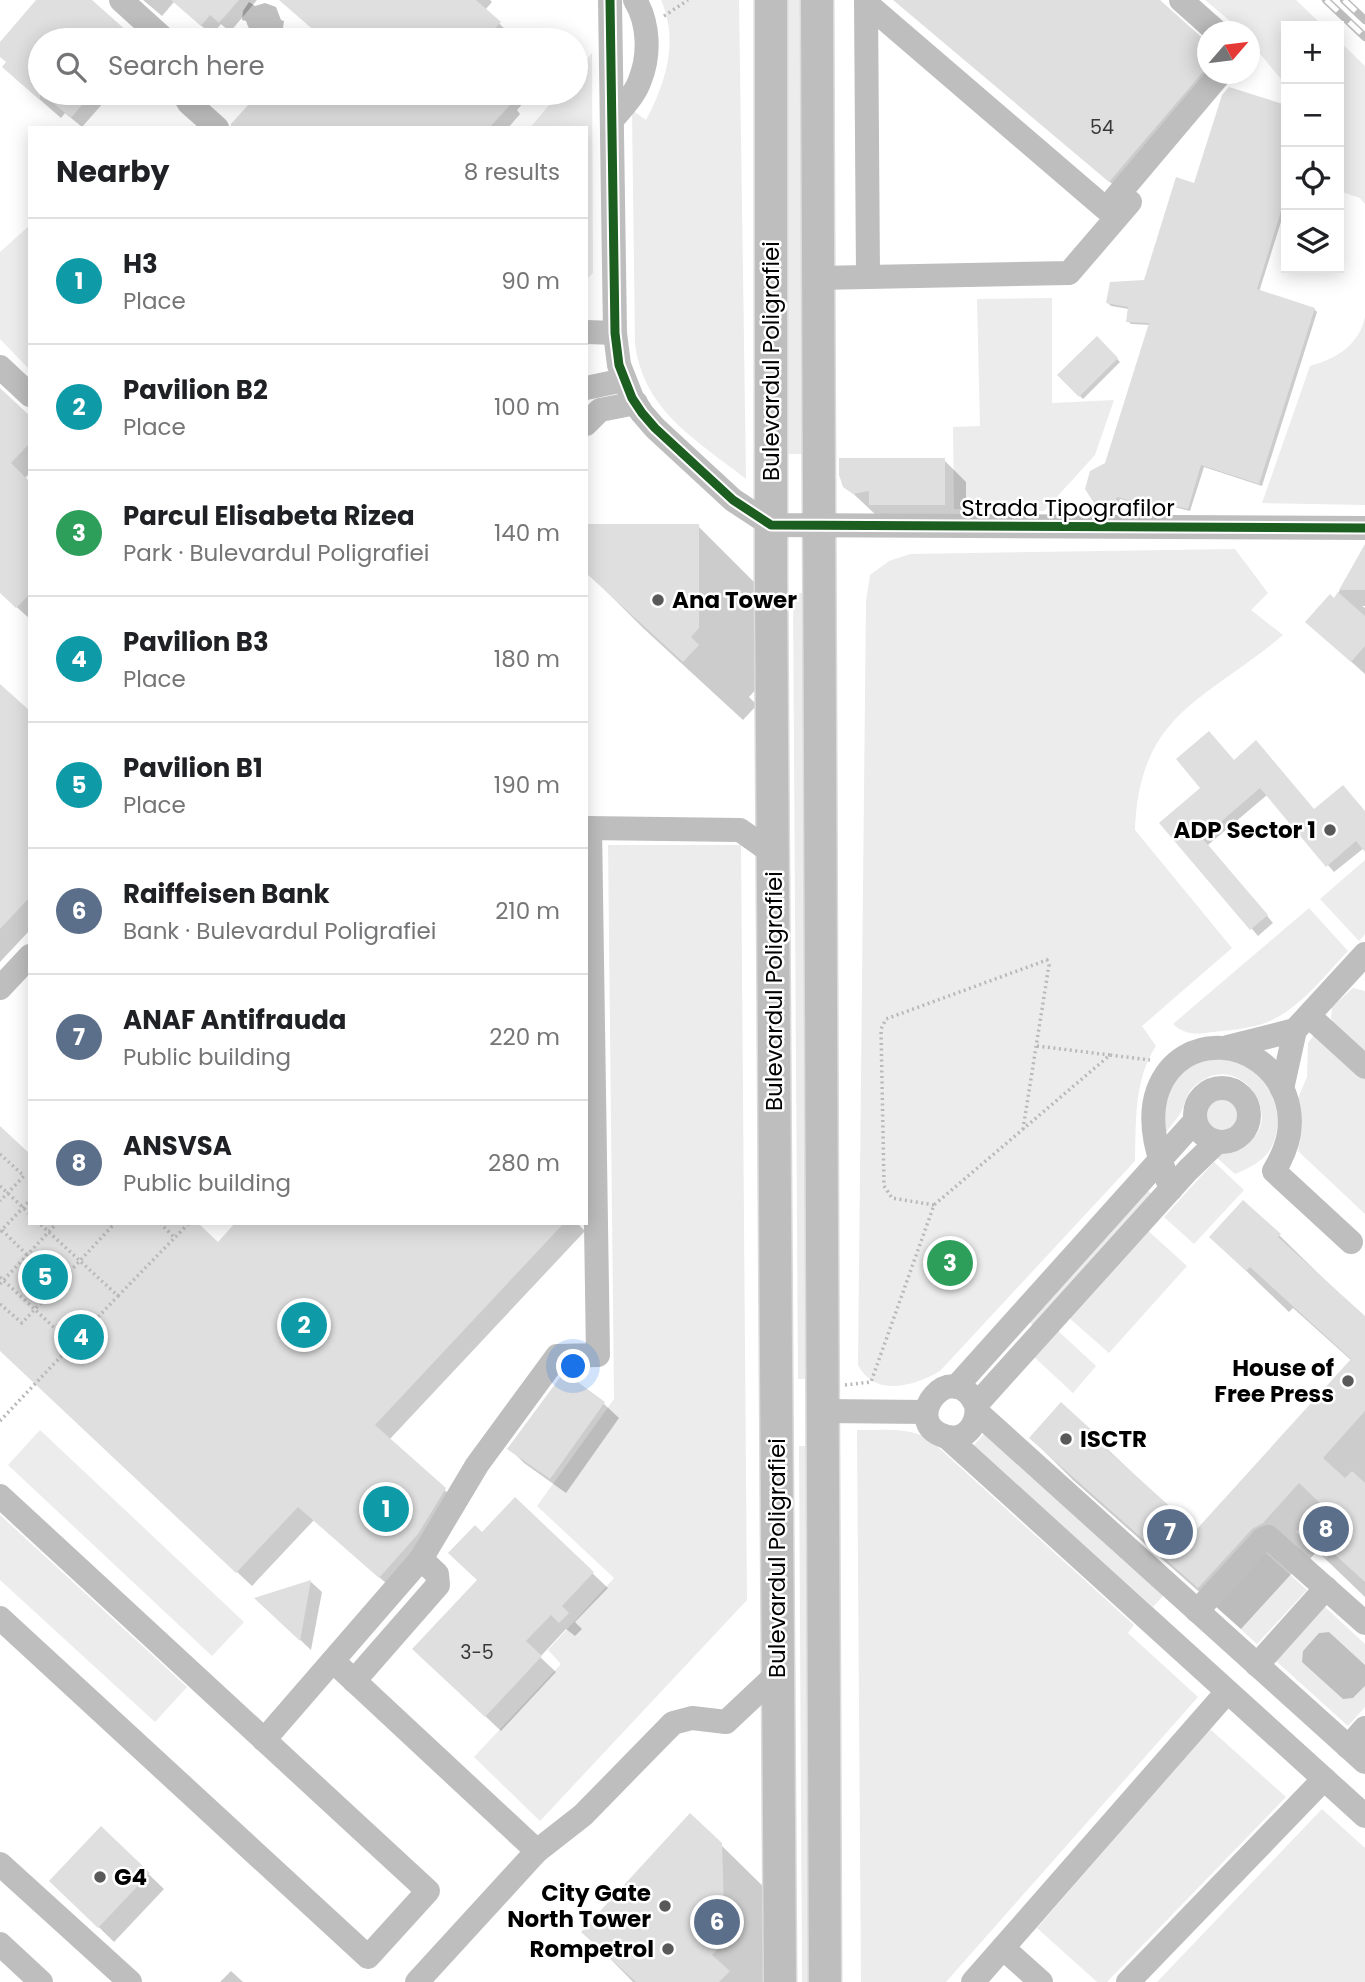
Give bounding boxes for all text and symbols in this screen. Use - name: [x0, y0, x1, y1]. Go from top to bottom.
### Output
- north arrow: [1197, 21, 1260, 84]
- map controls: [1281, 21, 1344, 273]
- button: +: [1281, 21, 1344, 84]
- search box: [28, 28, 588, 105]
- icon: search: [52, 48, 90, 86]
- text: Search here: [108, 48, 265, 84]
- button: −: [1281, 84, 1344, 147]
- house number: 54: [1090, 114, 1114, 141]
- button: locate: [1281, 147, 1344, 210]
- text: Nearby: [56, 150, 170, 193]
- text: 8 results: [464, 156, 560, 188]
- button: layers: [1281, 210, 1344, 273]
- street label: Bulevardul Poligrafiei: [755, 241, 787, 481]
- text: H3: [123, 246, 158, 282]
- text: 1: [75, 265, 83, 297]
- text: 90 m: [501, 265, 560, 297]
- text: Place: [123, 285, 186, 317]
- text: Pavilion B2: [123, 372, 268, 408]
- text: 2: [72, 391, 86, 423]
- text: 100 m: [494, 391, 560, 423]
- text: Place: [123, 411, 186, 443]
- street label: Strada Tipografilor: [961, 492, 1175, 524]
- text: Parcul Elisabeta Rizea: [123, 498, 415, 534]
- text: 3: [72, 517, 86, 549]
- text: 140 m: [494, 517, 560, 549]
- text: Park · Bulevardul Poligrafiei: [123, 537, 429, 569]
- place label: Ana Tower: [672, 584, 797, 616]
- marker: Ana Tower: [650, 592, 666, 608]
- text: Pavilion B3: [123, 624, 269, 660]
- text: 4: [71, 643, 87, 675]
- text: 180 m: [494, 643, 560, 675]
- text: Place: [123, 663, 186, 695]
- text: Pavilion B1: [123, 750, 263, 786]
- text: 5: [72, 769, 86, 801]
- text: 190 m: [494, 769, 560, 801]
- text: Place: [123, 789, 186, 821]
- place label: ADP Sector 1: [1174, 814, 1316, 846]
- marker: ADP Sector 1: [1322, 822, 1338, 838]
- street label: Bulevardul Poligrafiei: [758, 871, 790, 1111]
- text: Raiffeisen Bank: [123, 876, 330, 912]
- text: 6: [72, 895, 86, 927]
- text: 210 m: [495, 895, 560, 927]
- text: Bank · Bulevardul Poligrafiei: [123, 915, 436, 947]
- text: ANAF Antifrauda: [123, 1002, 347, 1038]
- text: 7: [73, 1021, 85, 1053]
- text: 220 m: [489, 1021, 560, 1053]
- text: Public building: [123, 1041, 291, 1073]
- text: ANSVSA: [123, 1128, 232, 1164]
- text: 8: [72, 1147, 86, 1179]
- text: 280 m: [488, 1147, 560, 1179]
- text: Public building: [123, 1167, 291, 1199]
- pin: 3: [927, 1237, 973, 1289]
- pin: 5: [22, 1251, 68, 1303]
- pin: 2: [281, 1299, 327, 1351]
- pin: 4: [58, 1311, 104, 1363]
- your location: [556, 1349, 590, 1383]
- place label: House of Free Press: [1214, 1352, 1334, 1410]
- marker: House of Free Press: [1340, 1373, 1356, 1389]
- place label: ISCTR: [1080, 1423, 1147, 1455]
- marker: ISCTR: [1058, 1431, 1074, 1447]
- street label: Bulevardul Poligrafiei: [761, 1438, 793, 1678]
- pin: 1: [363, 1483, 409, 1535]
- pin: 8: [1303, 1503, 1349, 1555]
- pin: 7: [1147, 1506, 1193, 1558]
- house number: 3-5: [460, 1639, 494, 1666]
- place label: G4: [114, 1861, 147, 1893]
- marker: G4: [92, 1869, 108, 1885]
- place label: City Gate North Tower: [507, 1877, 651, 1935]
- pin: 6: [694, 1896, 740, 1948]
- marker: City Gate North Tower: [657, 1898, 673, 1914]
- place label: Rompetrol: [530, 1933, 654, 1965]
- marker: Rompetrol: [660, 1941, 676, 1957]

